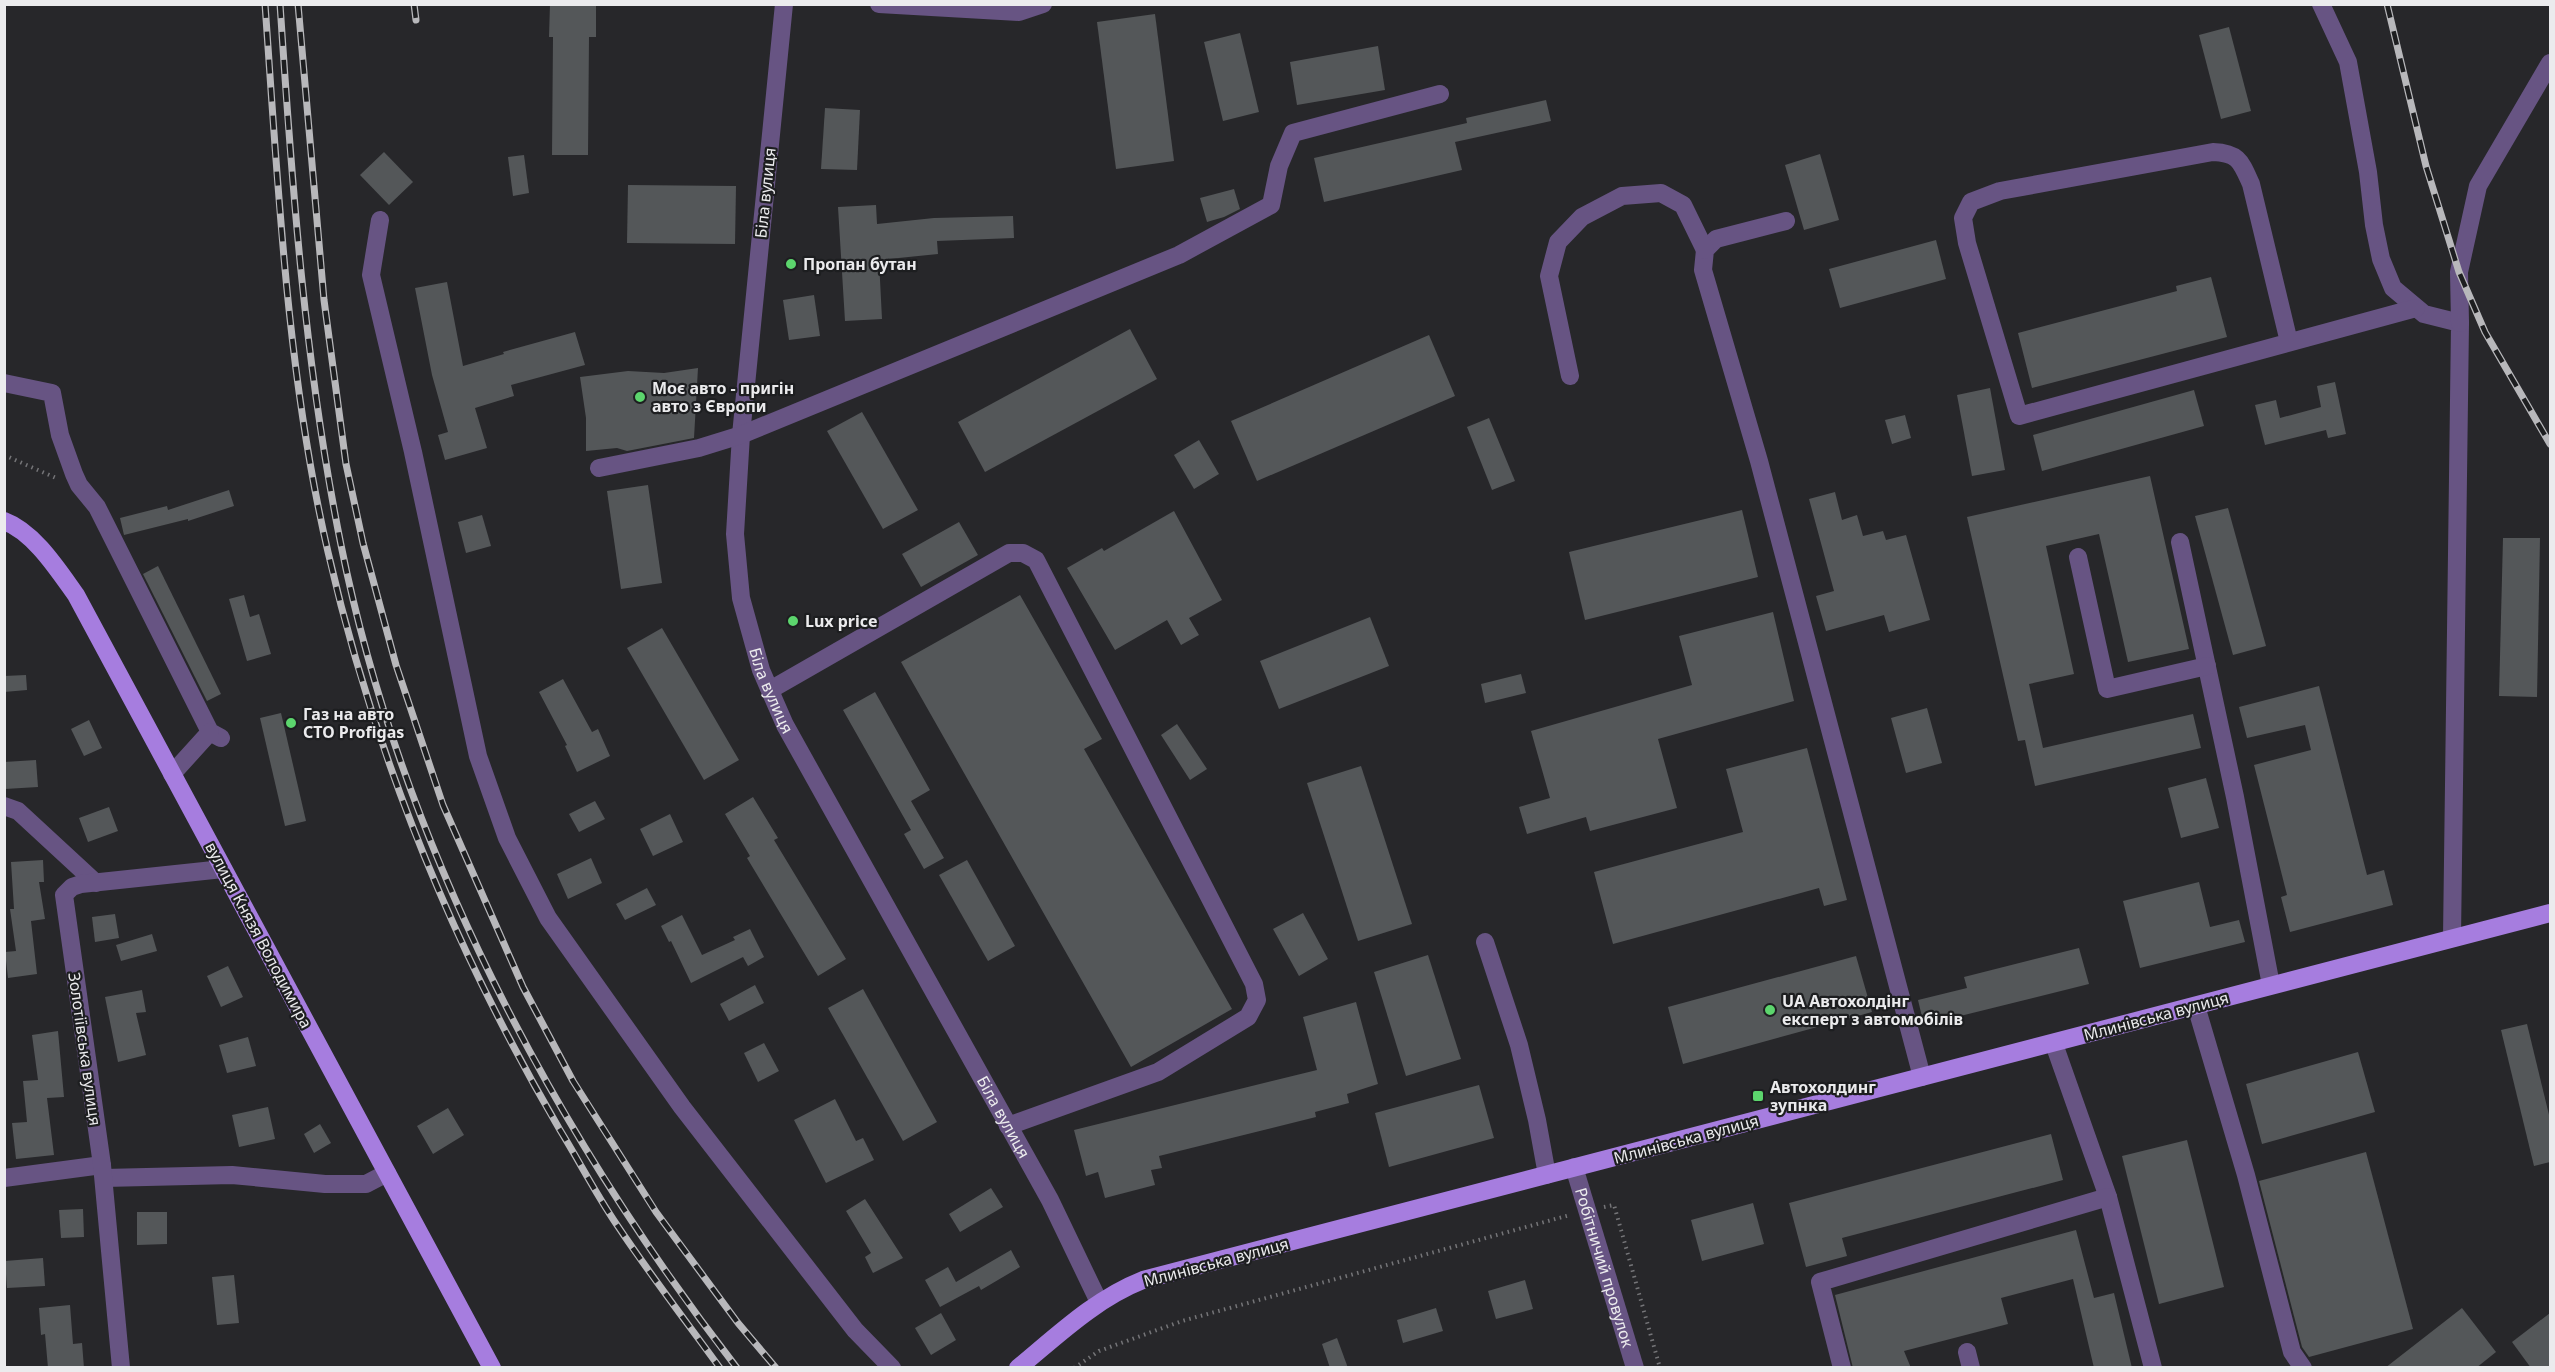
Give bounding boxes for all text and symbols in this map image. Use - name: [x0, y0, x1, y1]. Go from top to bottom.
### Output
- street label: Біла вулиця: [749, 147, 781, 239]
- place label: Пропан бутан: [803, 253, 917, 275]
- marker: Пропан бутан: [784, 257, 798, 271]
- place label: Моє авто - пригін авто з Європи: [652, 377, 794, 417]
- marker: Моє авто - пригін авто з Європи: [633, 390, 647, 404]
- place label: Lux price: [805, 610, 878, 632]
- marker: Lux price: [786, 614, 800, 628]
- street label: Біла вулиця: [744, 645, 799, 738]
- place label: Газ на авто СТО Profigas: [303, 703, 404, 743]
- marker: Газ на авто СТО Profigas: [284, 716, 298, 730]
- street label: вулиця Князя Володимира: [200, 838, 318, 1032]
- street label: Золотіївська вулиця: [63, 971, 107, 1127]
- street label: Млинівська вулиця: [2081, 986, 2231, 1046]
- place label: UA Автохолдінг експерт з автомобілів: [1782, 990, 1963, 1030]
- marker: UA Автохолдінг експерт з автомобілів: [1763, 1003, 1777, 1017]
- street label: Біла вулиця: [972, 1072, 1035, 1162]
- place label: Автохолдинг зупнка: [1770, 1076, 1876, 1116]
- marker: Автохолдинг зупнка: [1751, 1089, 1765, 1103]
- street label: Млинівська вулиця: [1611, 1109, 1761, 1169]
- street label: Робітничий провулок: [1570, 1185, 1639, 1351]
- street label: Млинівська вулиця: [1141, 1232, 1291, 1292]

